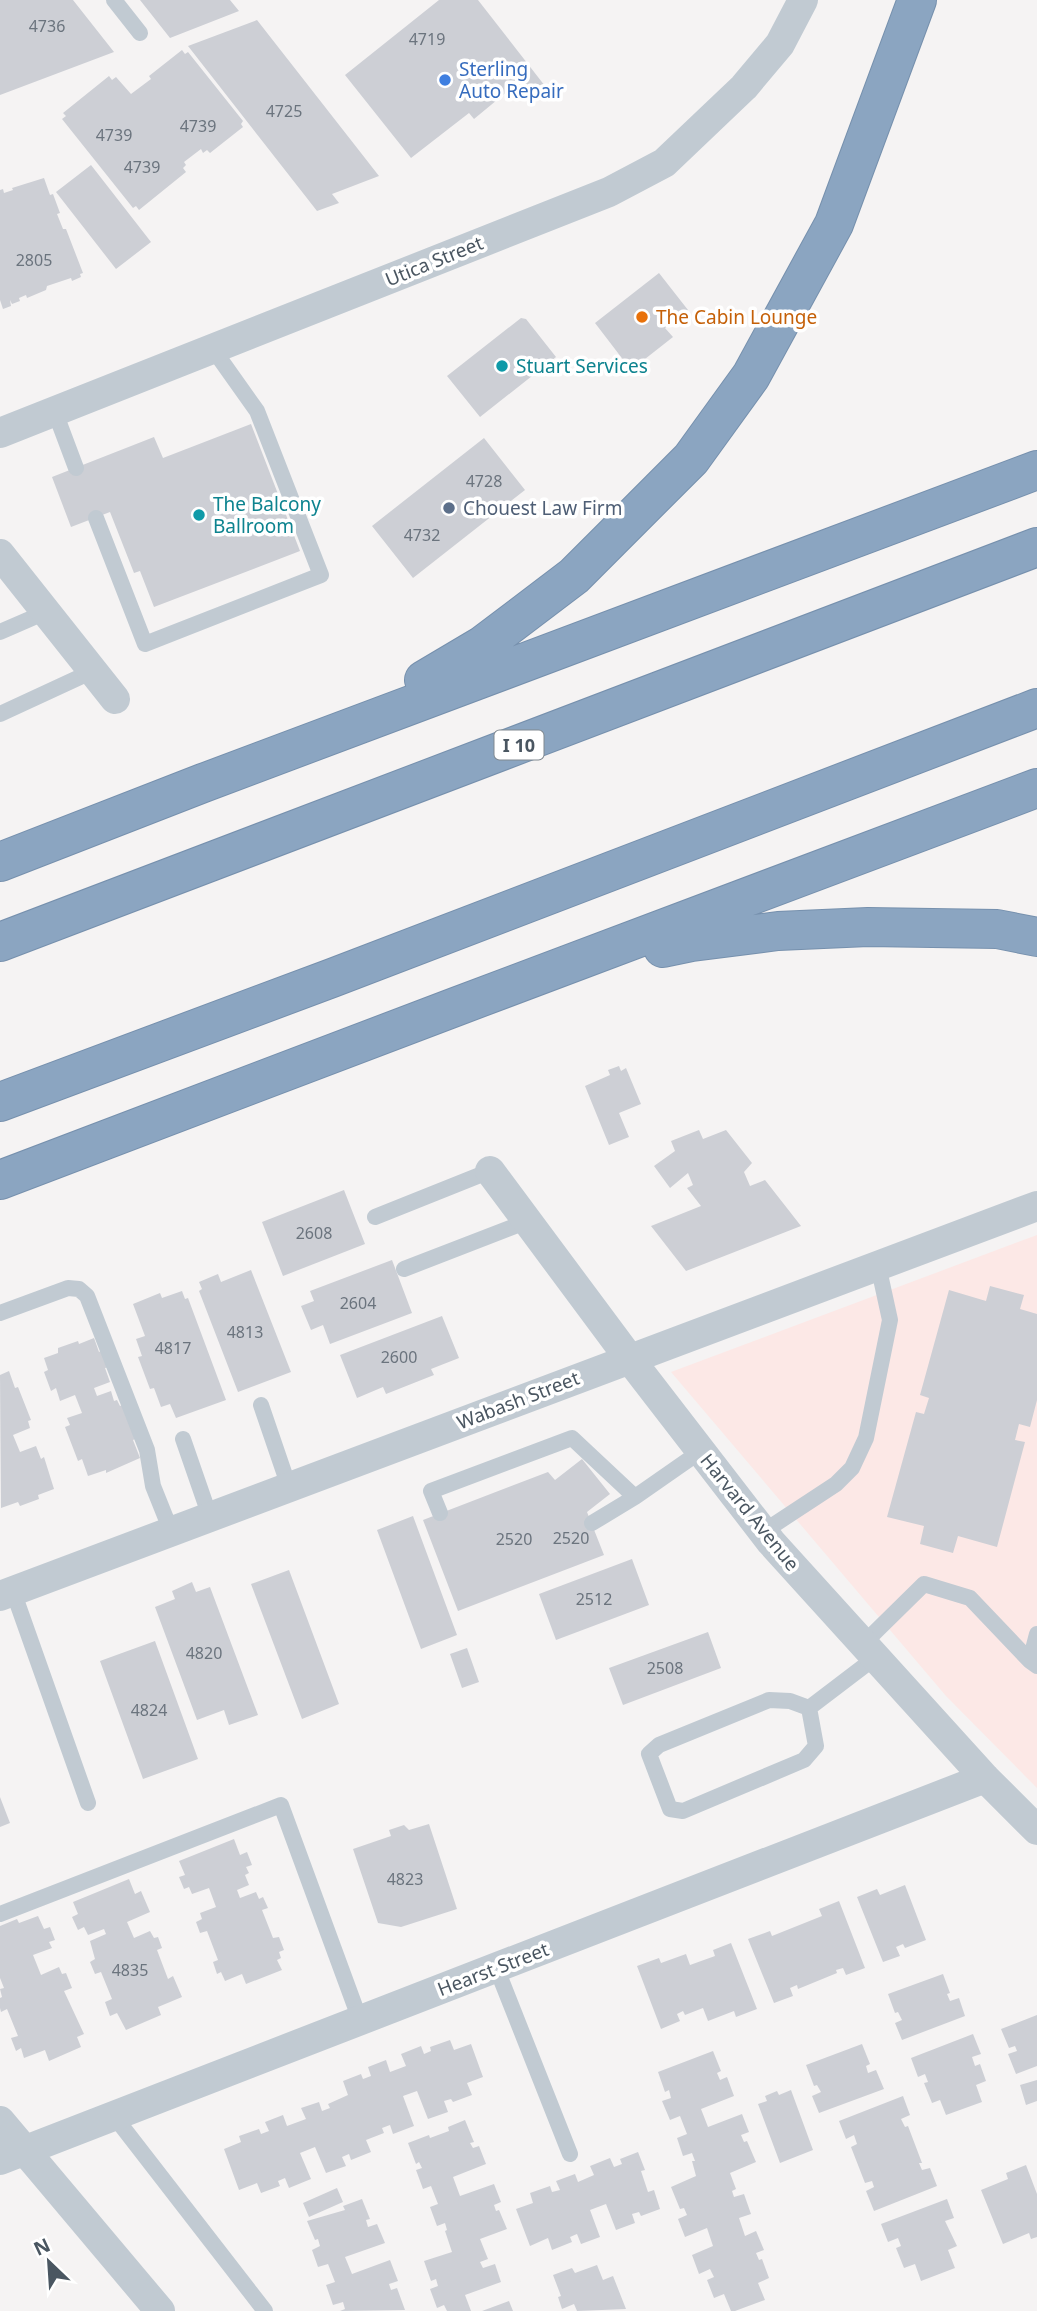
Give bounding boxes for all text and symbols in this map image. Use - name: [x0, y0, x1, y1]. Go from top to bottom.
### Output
- house number: 4736: [29, 15, 65, 37]
- house number: 4719: [409, 28, 445, 50]
- place label: Sterling Auto Repair: [459, 56, 564, 104]
- marker: Sterling Auto Repair: [437, 72, 453, 88]
- house number: 4725: [266, 100, 302, 122]
- house number: 4739: [180, 115, 216, 137]
- house number: 4739: [96, 124, 132, 146]
- house number: 4739: [124, 156, 160, 178]
- street label: Utica Street: [381, 230, 487, 292]
- house number: 2805: [16, 249, 52, 271]
- place label: The Cabin Lounge: [656, 304, 817, 330]
- marker: The Cabin Lounge: [634, 309, 650, 325]
- place label: Stuart Services: [516, 353, 648, 379]
- marker: Stuart Services: [494, 358, 510, 374]
- house number: 4728: [466, 470, 502, 492]
- place label: The Balcony Ballroom: [213, 491, 321, 539]
- place label: Chouest Law Firm: [463, 495, 622, 521]
- marker: Chouest Law Firm: [441, 500, 457, 516]
- marker: The Balcony Ballroom: [191, 507, 207, 523]
- house number: 4732: [404, 524, 440, 546]
- road number: I 10: [494, 730, 544, 760]
- house number: 2608: [296, 1222, 332, 1244]
- house number: 2604: [340, 1292, 376, 1314]
- house number: 4813: [227, 1321, 263, 1343]
- house number: 4817: [155, 1337, 191, 1359]
- house number: 2600: [381, 1346, 417, 1368]
- street label: Wabash Street: [453, 1365, 583, 1435]
- street label: Harvard Avenue: [695, 1448, 805, 1576]
- house number: 2520: [553, 1527, 589, 1549]
- house number: 2520: [496, 1528, 532, 1550]
- house number: 2512: [576, 1588, 612, 1610]
- house number: 4820: [186, 1642, 222, 1664]
- house number: 2508: [647, 1657, 683, 1679]
- house number: 4824: [131, 1699, 167, 1721]
- house number: 4823: [387, 1868, 423, 1890]
- street label: Hearst Street: [434, 1936, 553, 2002]
- house number: 4835: [112, 1959, 148, 1981]
- north arrow: [14, 2227, 84, 2297]
- text: N: [29, 2232, 54, 2262]

